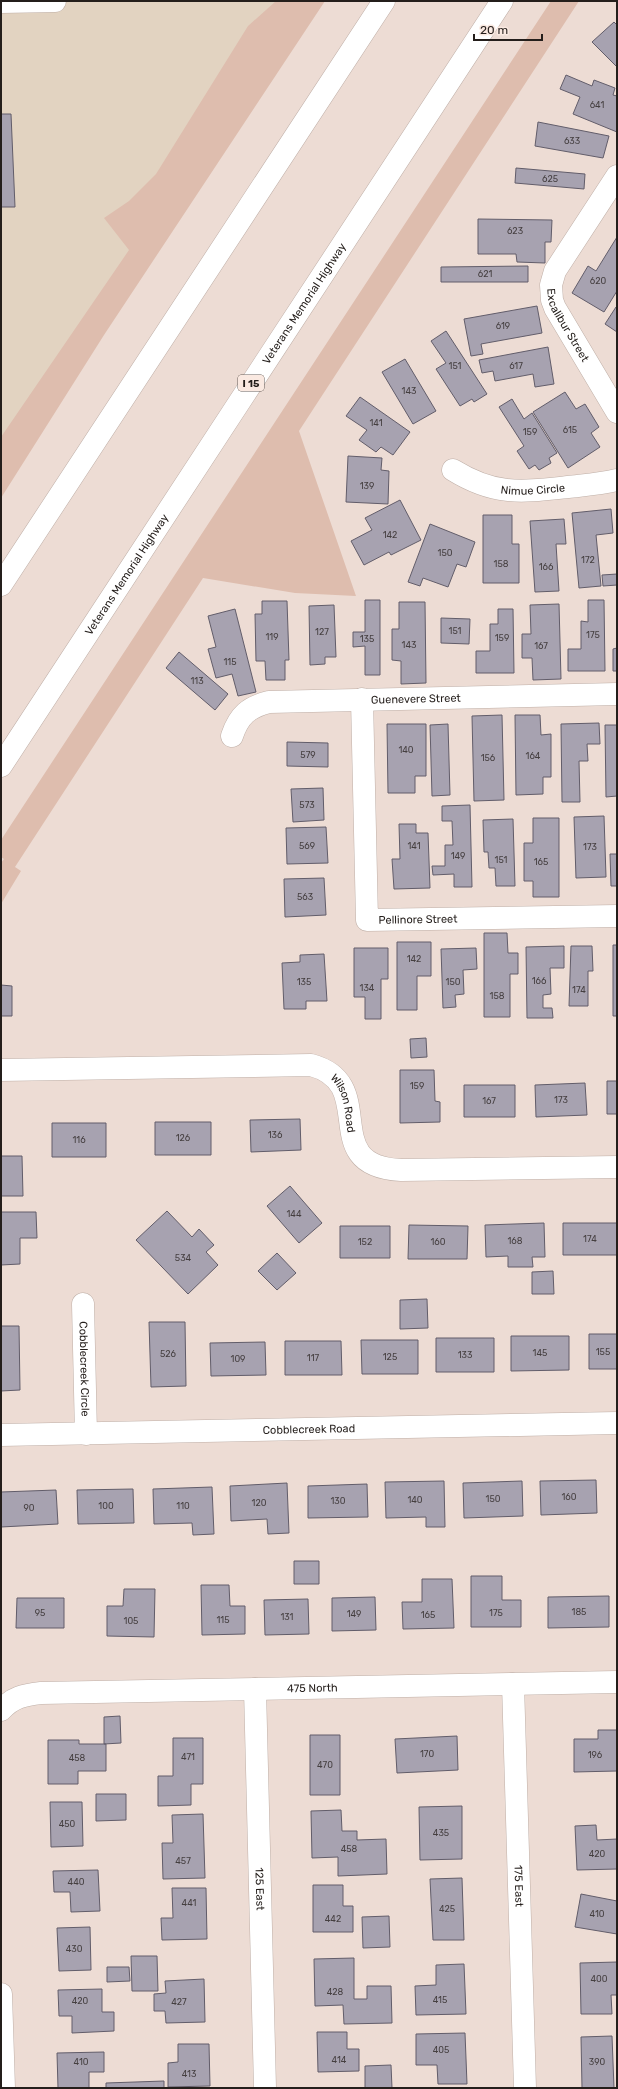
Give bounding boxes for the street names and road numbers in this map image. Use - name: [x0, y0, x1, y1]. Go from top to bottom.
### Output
- street label: Veterans Memorial Highway: [260, 241, 349, 367]
- street label: Excalibur Street: [544, 288, 592, 365]
- road number: I 15: [238, 375, 264, 391]
- street label: Nimue Circle: [500, 481, 566, 498]
- street label: Veterans Memorial Highway: [82, 512, 171, 638]
- street label: Guenevere Street: [371, 692, 462, 707]
- street label: Pellinore Street: [378, 913, 458, 927]
- street label: Wilson Road: [328, 1071, 358, 1134]
- street label: Cobblecreek Circle: [76, 1321, 92, 1417]
- street label: Cobblecreek Road: [263, 1422, 355, 1437]
- street label: 475 North: [287, 1681, 338, 1695]
- street label: 175 East: [511, 1865, 526, 1908]
- street label: 125 East: [252, 1867, 267, 1911]

